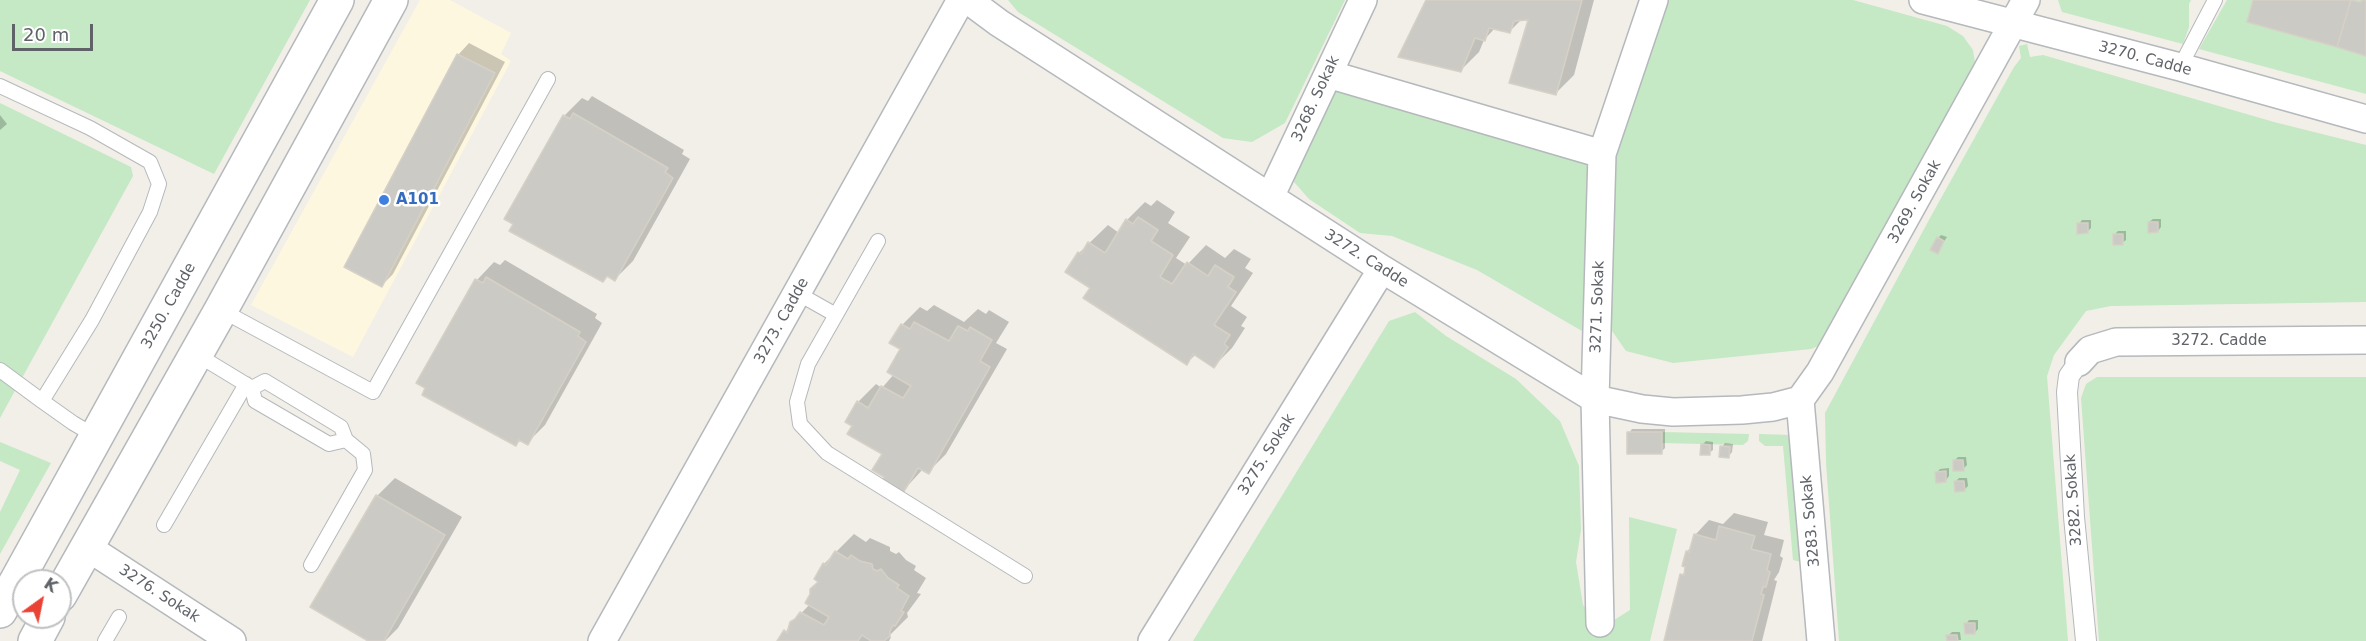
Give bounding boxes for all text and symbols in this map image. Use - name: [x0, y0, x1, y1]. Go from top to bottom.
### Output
- scale bar: [15, 12, 96, 50]
- text: 20 m: [23, 24, 69, 45]
- street label: 3270. Cadde: [2096, 38, 2194, 80]
- street label: 3268. Sokak: [1288, 53, 1344, 145]
- street label: 3269. Sokak: [1885, 157, 1945, 247]
- place label: A101: [396, 191, 439, 209]
- marker: A101: [377, 193, 391, 207]
- street label: 3272. Cadde: [1321, 226, 1411, 292]
- street label: 3250. Cadde: [138, 260, 200, 352]
- street label: 3271. Sokak: [1587, 260, 1609, 354]
- street label: 3273. Cadde: [751, 275, 813, 367]
- street label: 3272. Cadde: [2171, 332, 2267, 350]
- street label: 3275. Sokak: [1235, 411, 1299, 499]
- street label: 3282. Sokak: [2062, 453, 2086, 547]
- street label: 3283. Sokak: [1798, 474, 1824, 568]
- street label: 3276. Sokak: [115, 561, 203, 627]
- north arrow: [12, 569, 72, 629]
- text: K: [41, 574, 61, 597]

